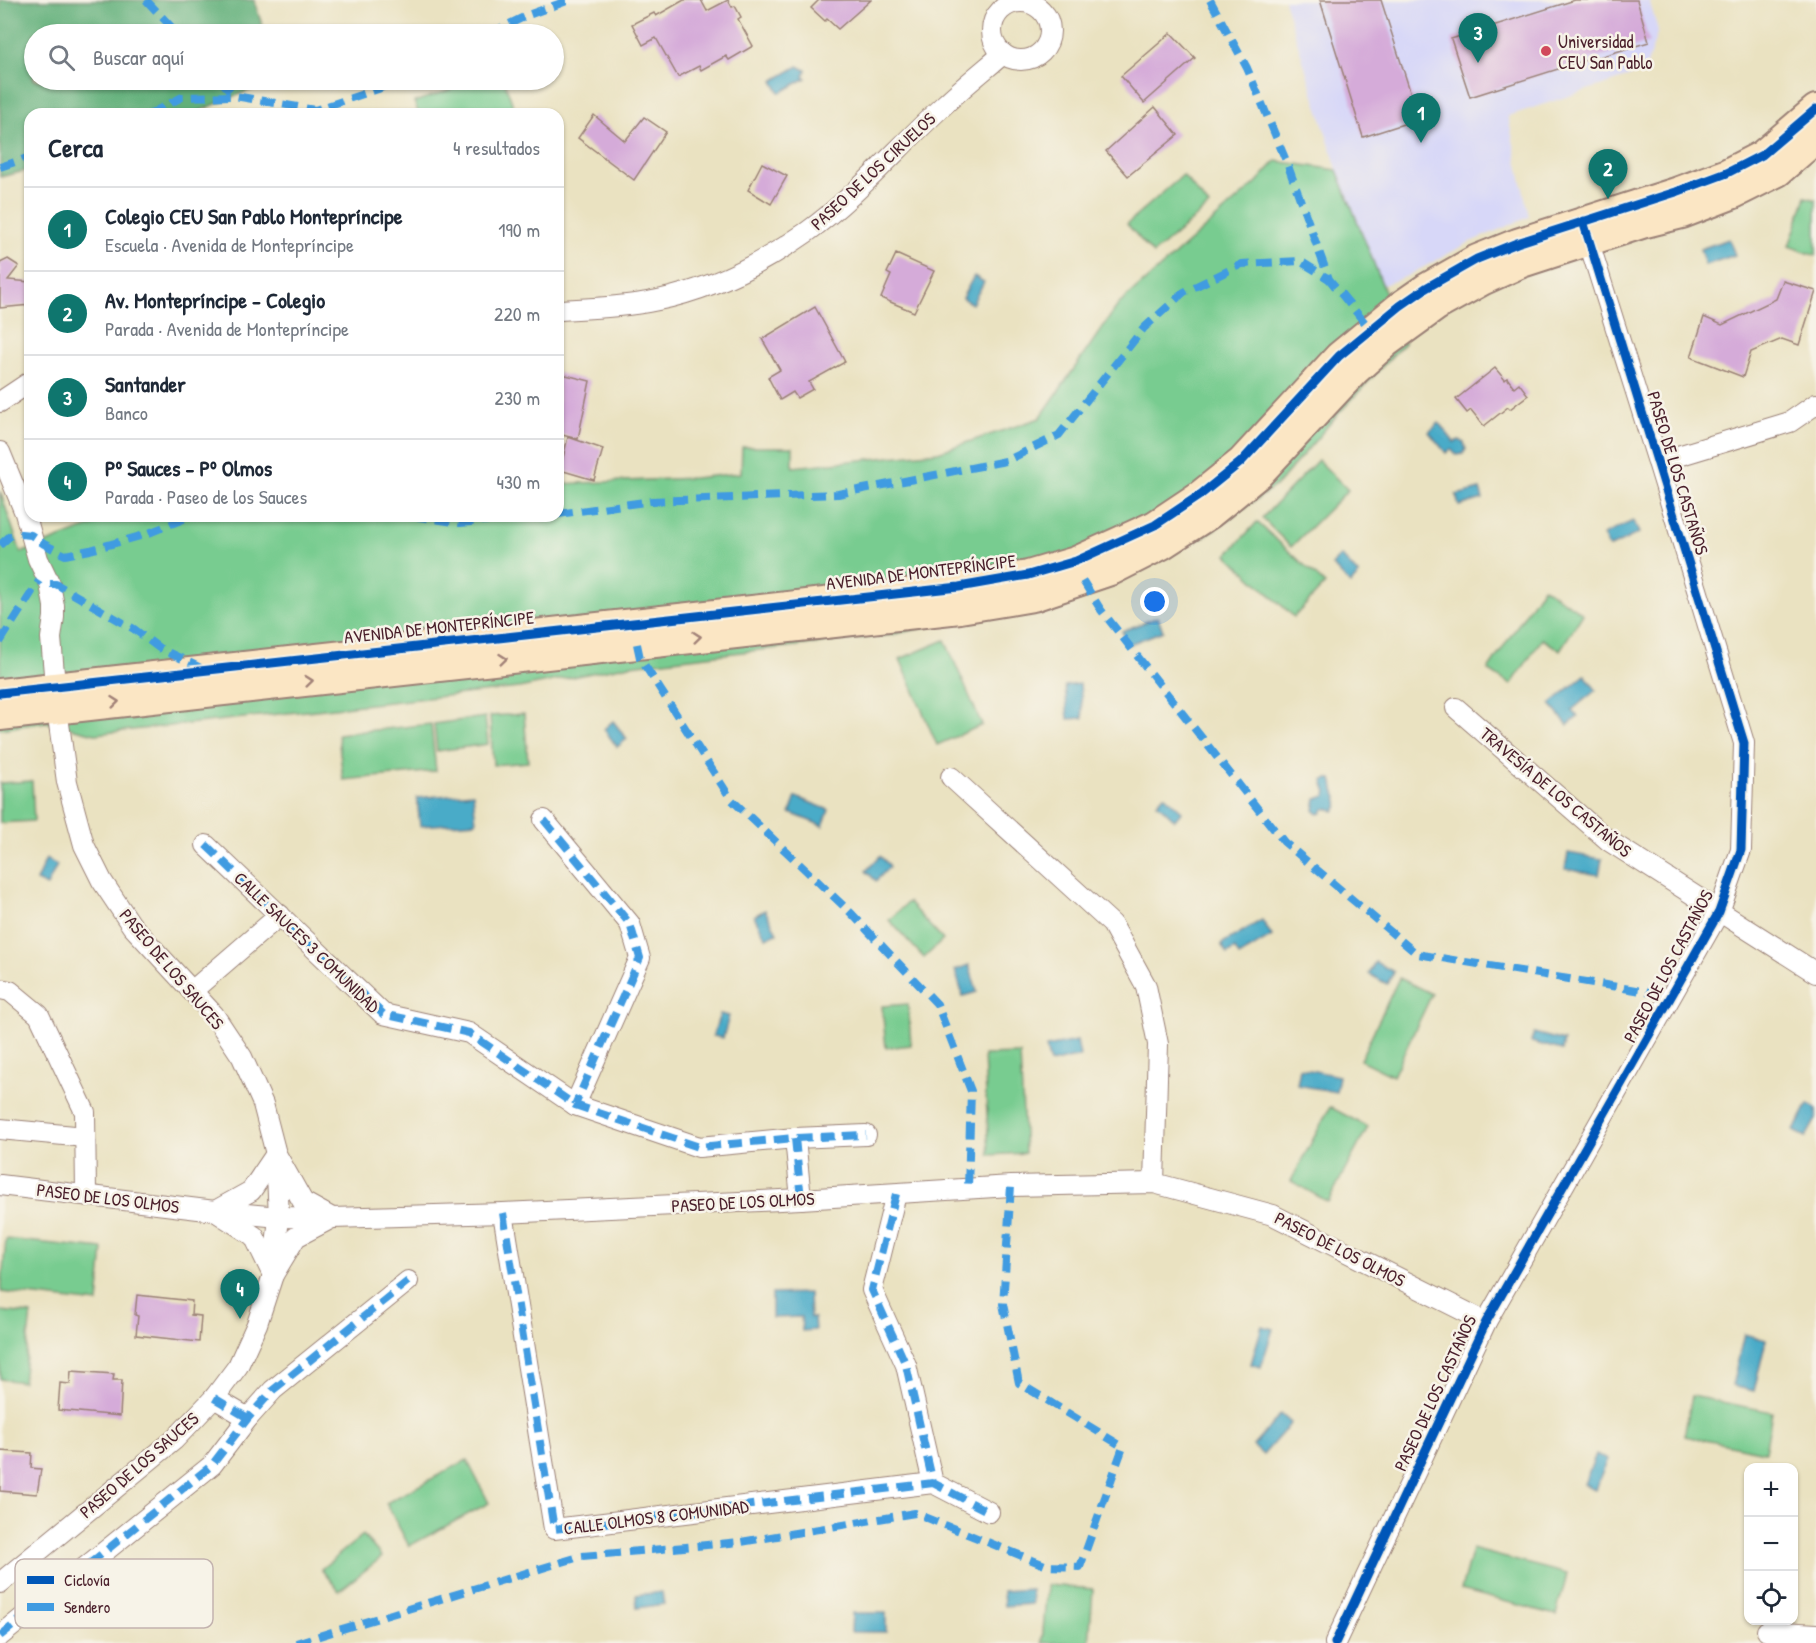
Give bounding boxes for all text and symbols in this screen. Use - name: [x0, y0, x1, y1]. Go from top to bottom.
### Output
- pin: 3: [1458, 14, 1498, 63]
- search box: [24, 24, 564, 90]
- place label: Universidad CEU San Pablo: [1558, 29, 1653, 75]
- icon: search: [45, 41, 78, 74]
- text: Buscar aquí: [93, 42, 185, 72]
- marker: Universidad CEU San Pablo: [1539, 44, 1553, 58]
- pin: 1: [1402, 94, 1440, 143]
- street label: PASEO DE LOS CIRUELOS: [805, 106, 941, 236]
- text: Cerca: [48, 130, 103, 165]
- text: 4 resultados: [453, 134, 540, 161]
- pin: 2: [1588, 150, 1628, 199]
- text: Colegio CEU San Pablo Montepríncipe: [105, 201, 403, 231]
- text: 1: [64, 216, 71, 243]
- text: 190 m: [498, 216, 540, 243]
- text: Escuela · Avenida de Montepríncipe: [105, 231, 354, 258]
- text: Av. Montepríncipe - Colegio: [105, 285, 325, 315]
- text: 2: [63, 300, 72, 327]
- text: 220 m: [494, 300, 540, 327]
- text: Parada · Avenida de Montepríncipe: [105, 315, 349, 342]
- text: Santander: [105, 369, 186, 399]
- text: 3: [63, 384, 72, 411]
- text: 230 m: [495, 384, 540, 411]
- street label: PASEO DE LOS CASTAÑOS: [1641, 388, 1715, 558]
- text: Banco: [105, 399, 148, 426]
- text: Pº Sauces - Pº Olmos: [105, 453, 272, 483]
- text: 4: [64, 468, 71, 495]
- text: 430 m: [496, 468, 540, 495]
- text: Parada · Paseo de los Sauces: [105, 483, 307, 510]
- street label: AVENIDA DE MONTEPRÍNCIPE: [825, 548, 1017, 596]
- your location: [1140, 587, 1169, 616]
- street label: AVENIDA DE MONTEPRÍNCIPE: [343, 605, 535, 649]
- one-way arrow: [692, 632, 701, 644]
- one-way arrow: [498, 653, 508, 666]
- one-way arrow: [305, 675, 314, 688]
- one-way arrow: [111, 697, 120, 709]
- street label: TRAVESÍA DE LOS CASTAÑOS: [1475, 721, 1637, 863]
- street label: CALLE SAUCES 3 COMUNIDAD: [229, 866, 386, 1019]
- street label: PASEO DE LOS CASTAÑOS: [1617, 885, 1719, 1047]
- street label: PASEO DE LOS SAUCES: [114, 903, 230, 1035]
- street label: PASEO DE LOS OLMOS: [35, 1177, 181, 1219]
- street label: PASEO DE LOS OLMOS: [671, 1186, 815, 1218]
- street label: PASEO DE LOS OLMOS: [1271, 1205, 1409, 1293]
- pin: 4: [220, 1270, 260, 1319]
- street label: PASEO DE LOS CASTAÑOS: [1388, 1311, 1482, 1475]
- street label: PASEO DE LOS SAUCES: [74, 1406, 204, 1524]
- map controls: [1744, 1463, 1798, 1625]
- button: +: [1744, 1463, 1798, 1517]
- street label: CALLE OLMOS 8 COMUNIDAD: [562, 1493, 750, 1541]
- button: −: [1744, 1517, 1798, 1571]
- legend: [15, 1559, 213, 1628]
- text: Ciclovía: [64, 1569, 110, 1591]
- button: locate: [1744, 1571, 1798, 1625]
- text: Sendero: [64, 1596, 111, 1618]

